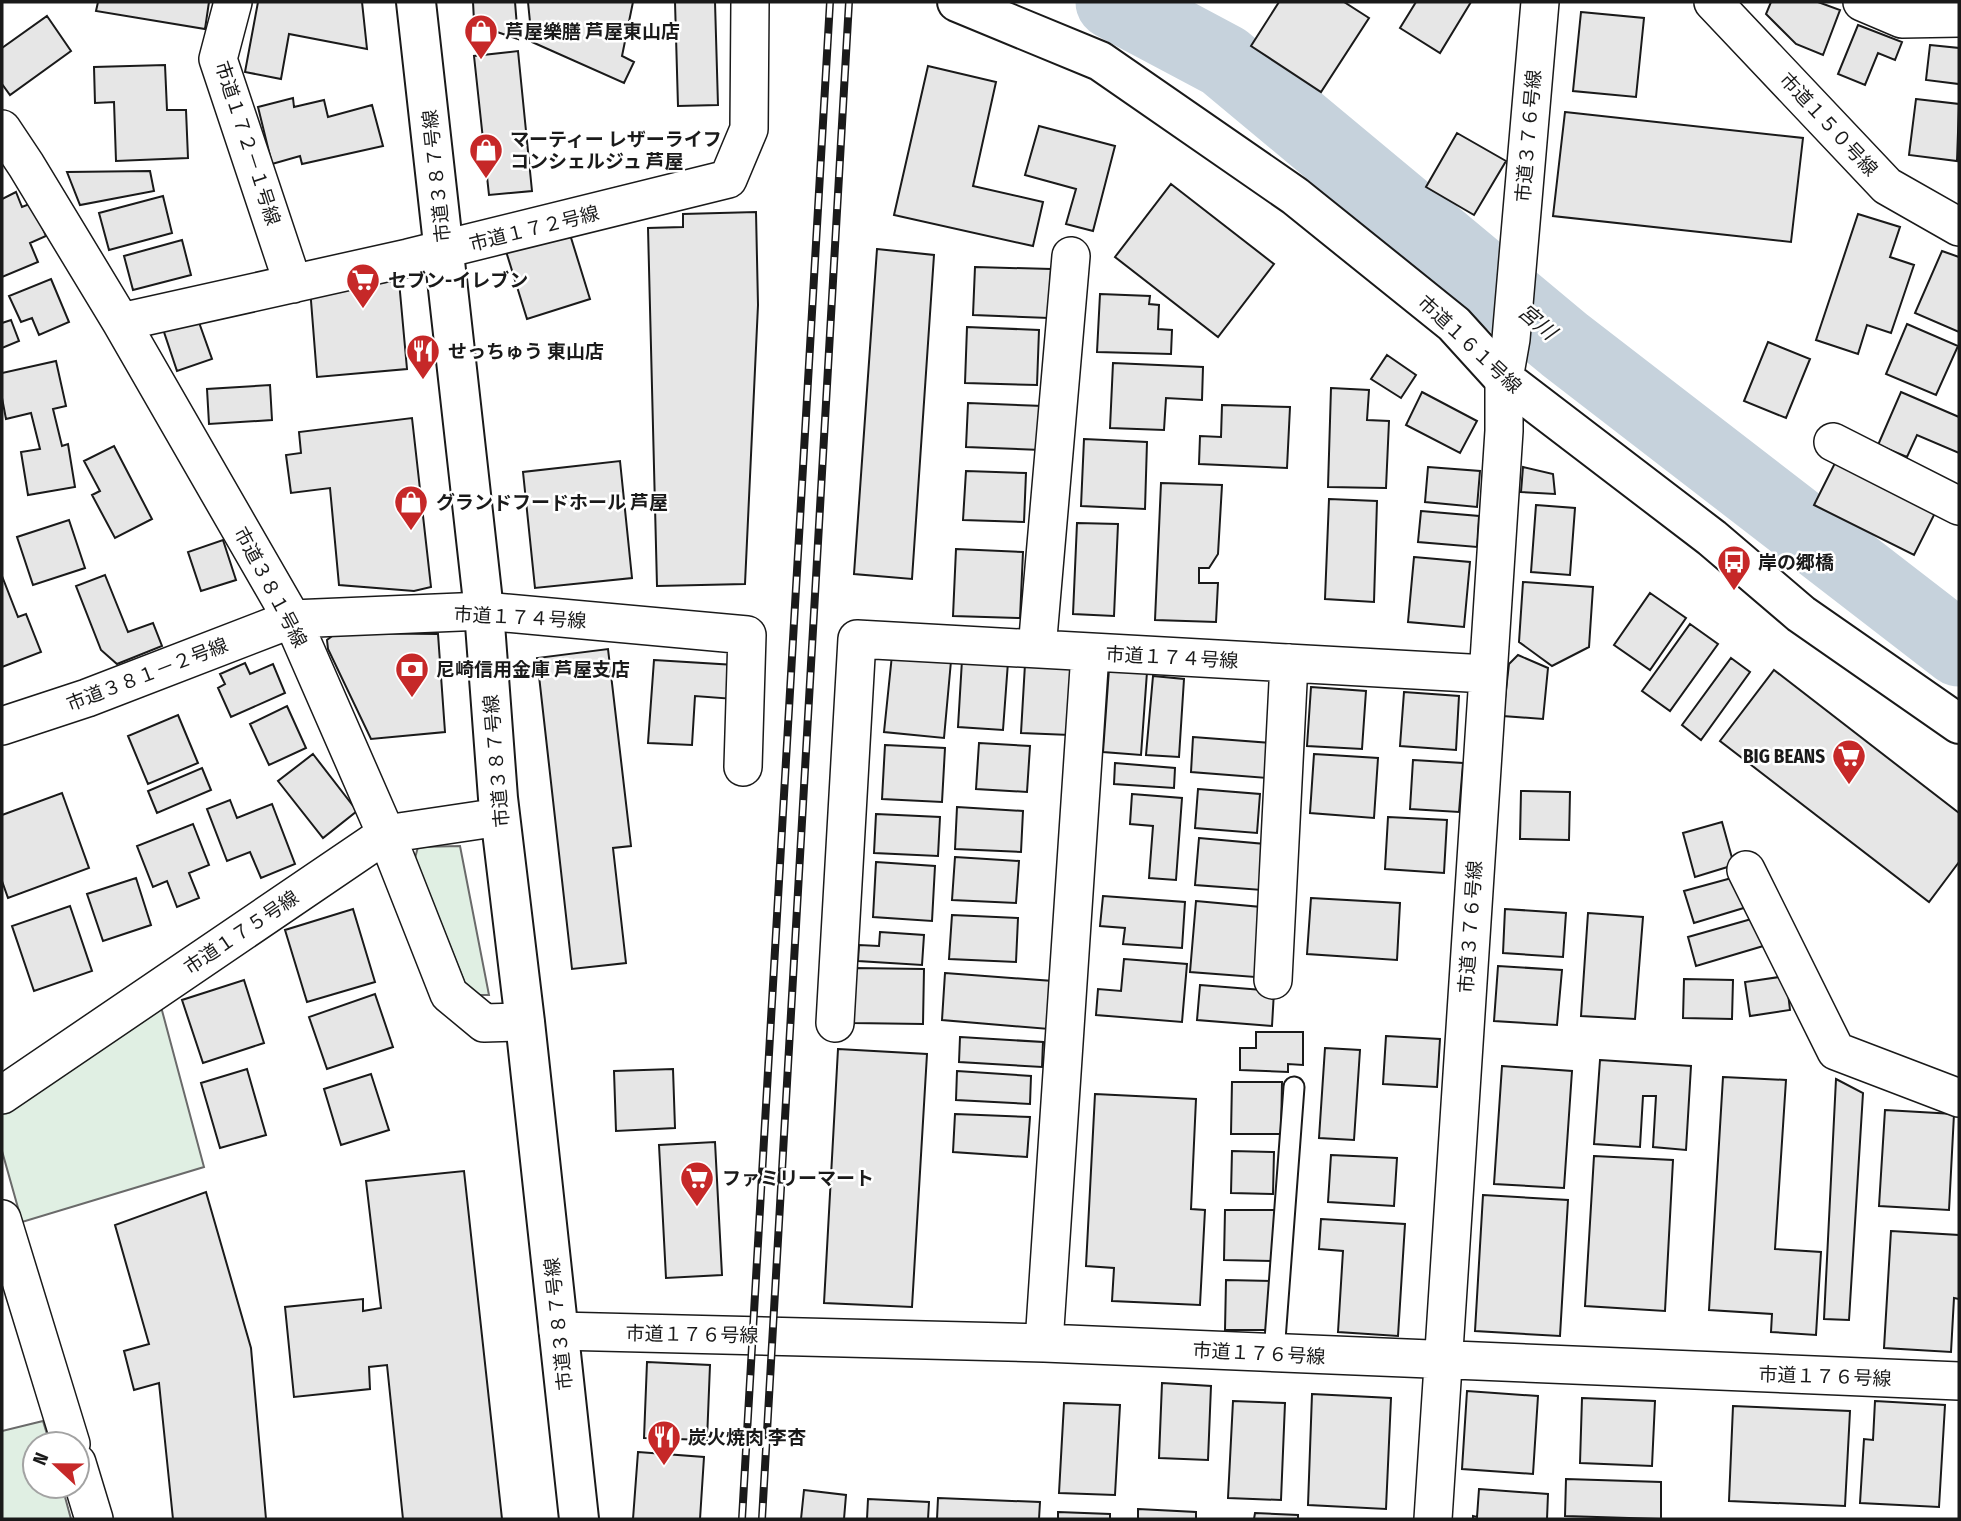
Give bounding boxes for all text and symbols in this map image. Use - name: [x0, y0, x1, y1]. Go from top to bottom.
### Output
- shop icon: 芦屋樂膳 芦屋東山店: [462, 12, 500, 61]
- place label: 芦屋樂膳 芦屋東山店: [505, 20, 680, 43]
- street label: 市道１７２－１号線: [210, 58, 285, 228]
- street label: 市道１５０号線: [1775, 68, 1882, 181]
- street label: 市道３７６号線: [1511, 69, 1546, 203]
- street label: 市道３８７号線: [418, 109, 455, 243]
- place label: マーティー レザーライフ コンシェルジュ 芦屋: [510, 128, 722, 173]
- shop icon: マーティー レザーライフ コンシェルジュ 芦屋: [467, 131, 505, 180]
- street label: 市道１７２号線: [467, 201, 601, 256]
- supermarket icon: セブン-イレブン: [344, 261, 382, 310]
- place label: セブン-イレブン: [388, 269, 528, 292]
- street label: 市道１６１号線: [1413, 291, 1526, 398]
- water label: 宮川: [1513, 299, 1563, 347]
- restaurant icon: せっちゅう 東山店: [404, 332, 442, 381]
- place label: せっちゅう 東山店: [448, 340, 604, 363]
- shop icon: グランドフードホール 芦屋: [392, 483, 430, 532]
- place label: グランドフードホール 芦屋: [436, 491, 668, 514]
- street label: 市道３８１号線: [229, 523, 312, 651]
- bus stop icon: 岸の郷橋: [1715, 543, 1753, 592]
- place label: 岸の郷橋: [1758, 551, 1834, 574]
- street label: 市道１７４号線: [453, 603, 587, 632]
- street label: 市道３８１－２号線: [63, 633, 231, 716]
- street label: 市道１７４号線: [1105, 643, 1239, 672]
- bank icon: 尼崎信用金庫 芦屋支店: [393, 650, 431, 699]
- place label: 尼崎信用金庫 芦屋支店: [436, 658, 630, 681]
- street label: 市道３８７号線: [479, 694, 514, 828]
- supermarket icon: BIG BEANS: [1830, 737, 1868, 786]
- place label: BIG BEANS: [1743, 745, 1825, 768]
- street label: 市道３７６号線: [1454, 860, 1487, 994]
- street label: 市道１７５号線: [180, 886, 303, 979]
- supermarket icon: ファミリーマート: [678, 1159, 716, 1208]
- place label: ファミリーマート: [722, 1167, 874, 1190]
- street label: 市道３８７号線: [540, 1257, 577, 1391]
- street label: 市道１７６号線: [625, 1322, 759, 1347]
- street label: 市道１７６号線: [1192, 1339, 1326, 1368]
- street label: 市道１７６号線: [1758, 1363, 1892, 1390]
- restaurant icon: 炭火焼肉 李杏: [645, 1418, 683, 1467]
- place label: 炭火焼肉 李杏: [688, 1426, 806, 1449]
- north arrow: [21, 1430, 91, 1500]
- text: N: [28, 1449, 53, 1468]

